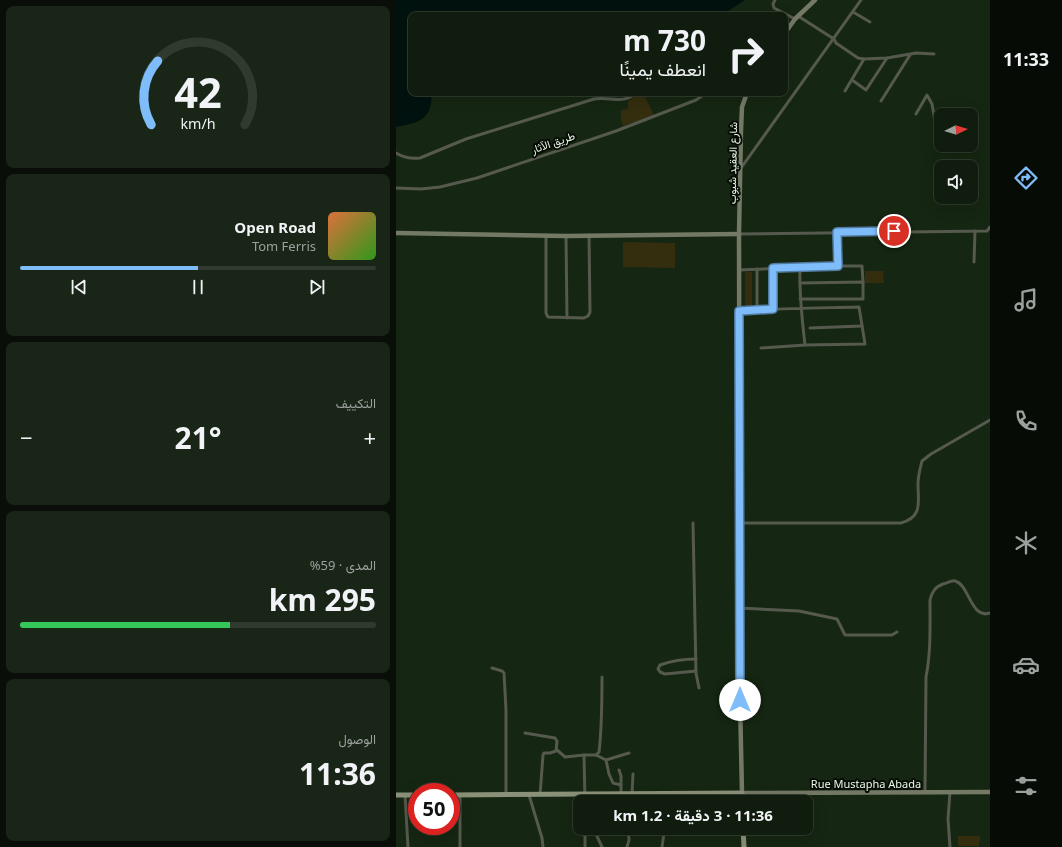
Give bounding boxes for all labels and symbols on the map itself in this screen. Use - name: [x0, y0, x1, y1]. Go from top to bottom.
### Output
- north arrow: [934, 108, 978, 152]
- street label: شارع العقيد شبوب: [724, 121, 741, 204]
- street label: طريق الآثار: [528, 128, 577, 157]
- pin: [877, 214, 911, 248]
- position arrow: [719, 679, 761, 721]
- street label: Rue Mustapha Abada: [811, 776, 921, 791]
- speed limit sign: 50: [408, 783, 460, 835]

